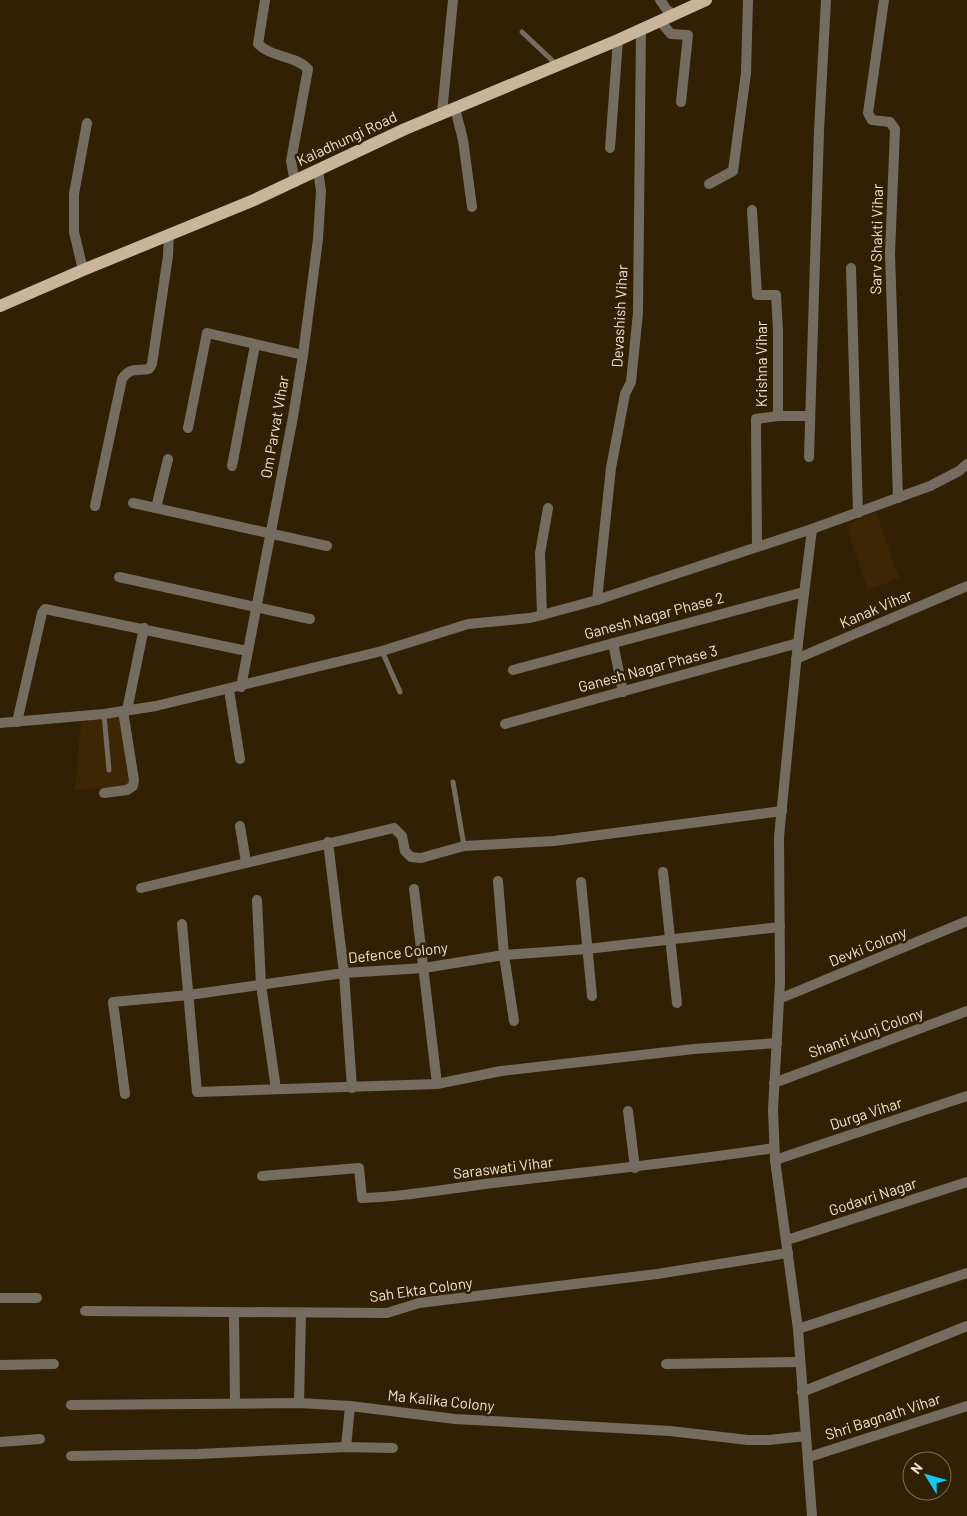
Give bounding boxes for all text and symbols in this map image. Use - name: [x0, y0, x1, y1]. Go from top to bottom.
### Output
- street label: Kaladhungi Road: [294, 107, 399, 169]
- street label: Sarv Shakti Vihar: [866, 183, 886, 294]
- street label: Devashish Vihar: [607, 264, 631, 368]
- street label: Krishna Vihar: [752, 320, 770, 407]
- street label: Om Parvat Vihar: [256, 374, 292, 480]
- street label: Kanak Vihar: [837, 585, 915, 631]
- street label: Ganesh Nagar Phase 2: [582, 588, 725, 642]
- street label: Ganesh Nagar Phase 3: [576, 641, 719, 695]
- street label: Devki Colony: [826, 922, 909, 970]
- street label: Defence Colony: [347, 938, 449, 966]
- street label: Shanti Kunj Colony: [806, 1003, 925, 1061]
- street label: Durga Vihar: [827, 1093, 905, 1133]
- street label: Saraswati Vihar: [452, 1152, 554, 1182]
- street label: Godavri Nagar: [826, 1173, 919, 1219]
- street label: Sah Ekta Colony: [368, 1273, 474, 1305]
- street label: Ma Kalika Colony: [387, 1385, 495, 1415]
- street label: Shri Bagnath Vihar: [823, 1389, 943, 1443]
- north arrow: [902, 1451, 952, 1501]
- text: N: [907, 1459, 926, 1477]

